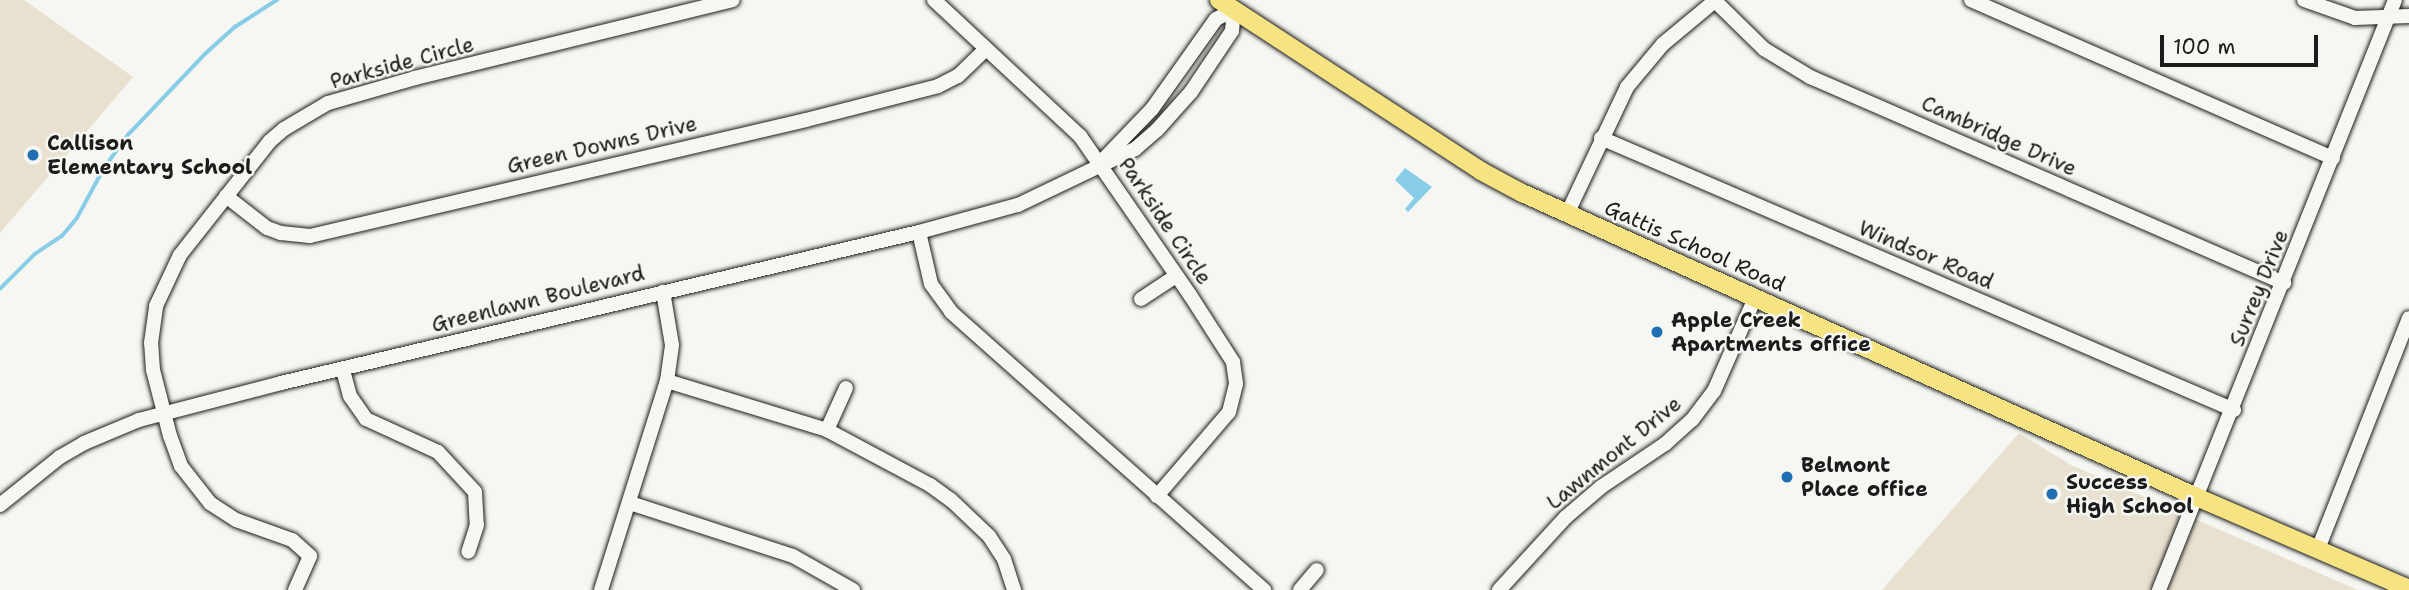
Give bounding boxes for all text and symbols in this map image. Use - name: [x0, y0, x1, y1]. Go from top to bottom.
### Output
- scale bar: [2164, 21, 2322, 65]
- street label: Parkside Circle: [327, 32, 477, 94]
- text: 100 m: [2173, 33, 2236, 61]
- street label: Cambridge Drive: [1917, 90, 2081, 182]
- street label: Green Downs Drive: [505, 111, 699, 179]
- place label: Callison Elementary School: [47, 130, 252, 180]
- marker: Callison Elementary School: [25, 147, 41, 163]
- street label: Parkside Circle: [1113, 153, 1217, 289]
- street label: Gattis School Road: [1601, 195, 1789, 297]
- street label: Windsor Road: [1855, 215, 1997, 295]
- street label: Surrey Drive: [2224, 226, 2294, 350]
- street label: Greenlawn Boulevard: [429, 260, 647, 338]
- place label: Apple Creek Apartments office: [1671, 307, 1871, 357]
- marker: Apple Creek Apartments office: [1649, 324, 1665, 340]
- street label: Lawnmont Drive: [1542, 391, 1686, 515]
- place label: Belmont Place office: [1801, 452, 1928, 502]
- marker: Belmont Place office: [1779, 469, 1795, 485]
- place label: Success High School: [2066, 469, 2194, 519]
- marker: Success High School: [2044, 486, 2060, 502]

